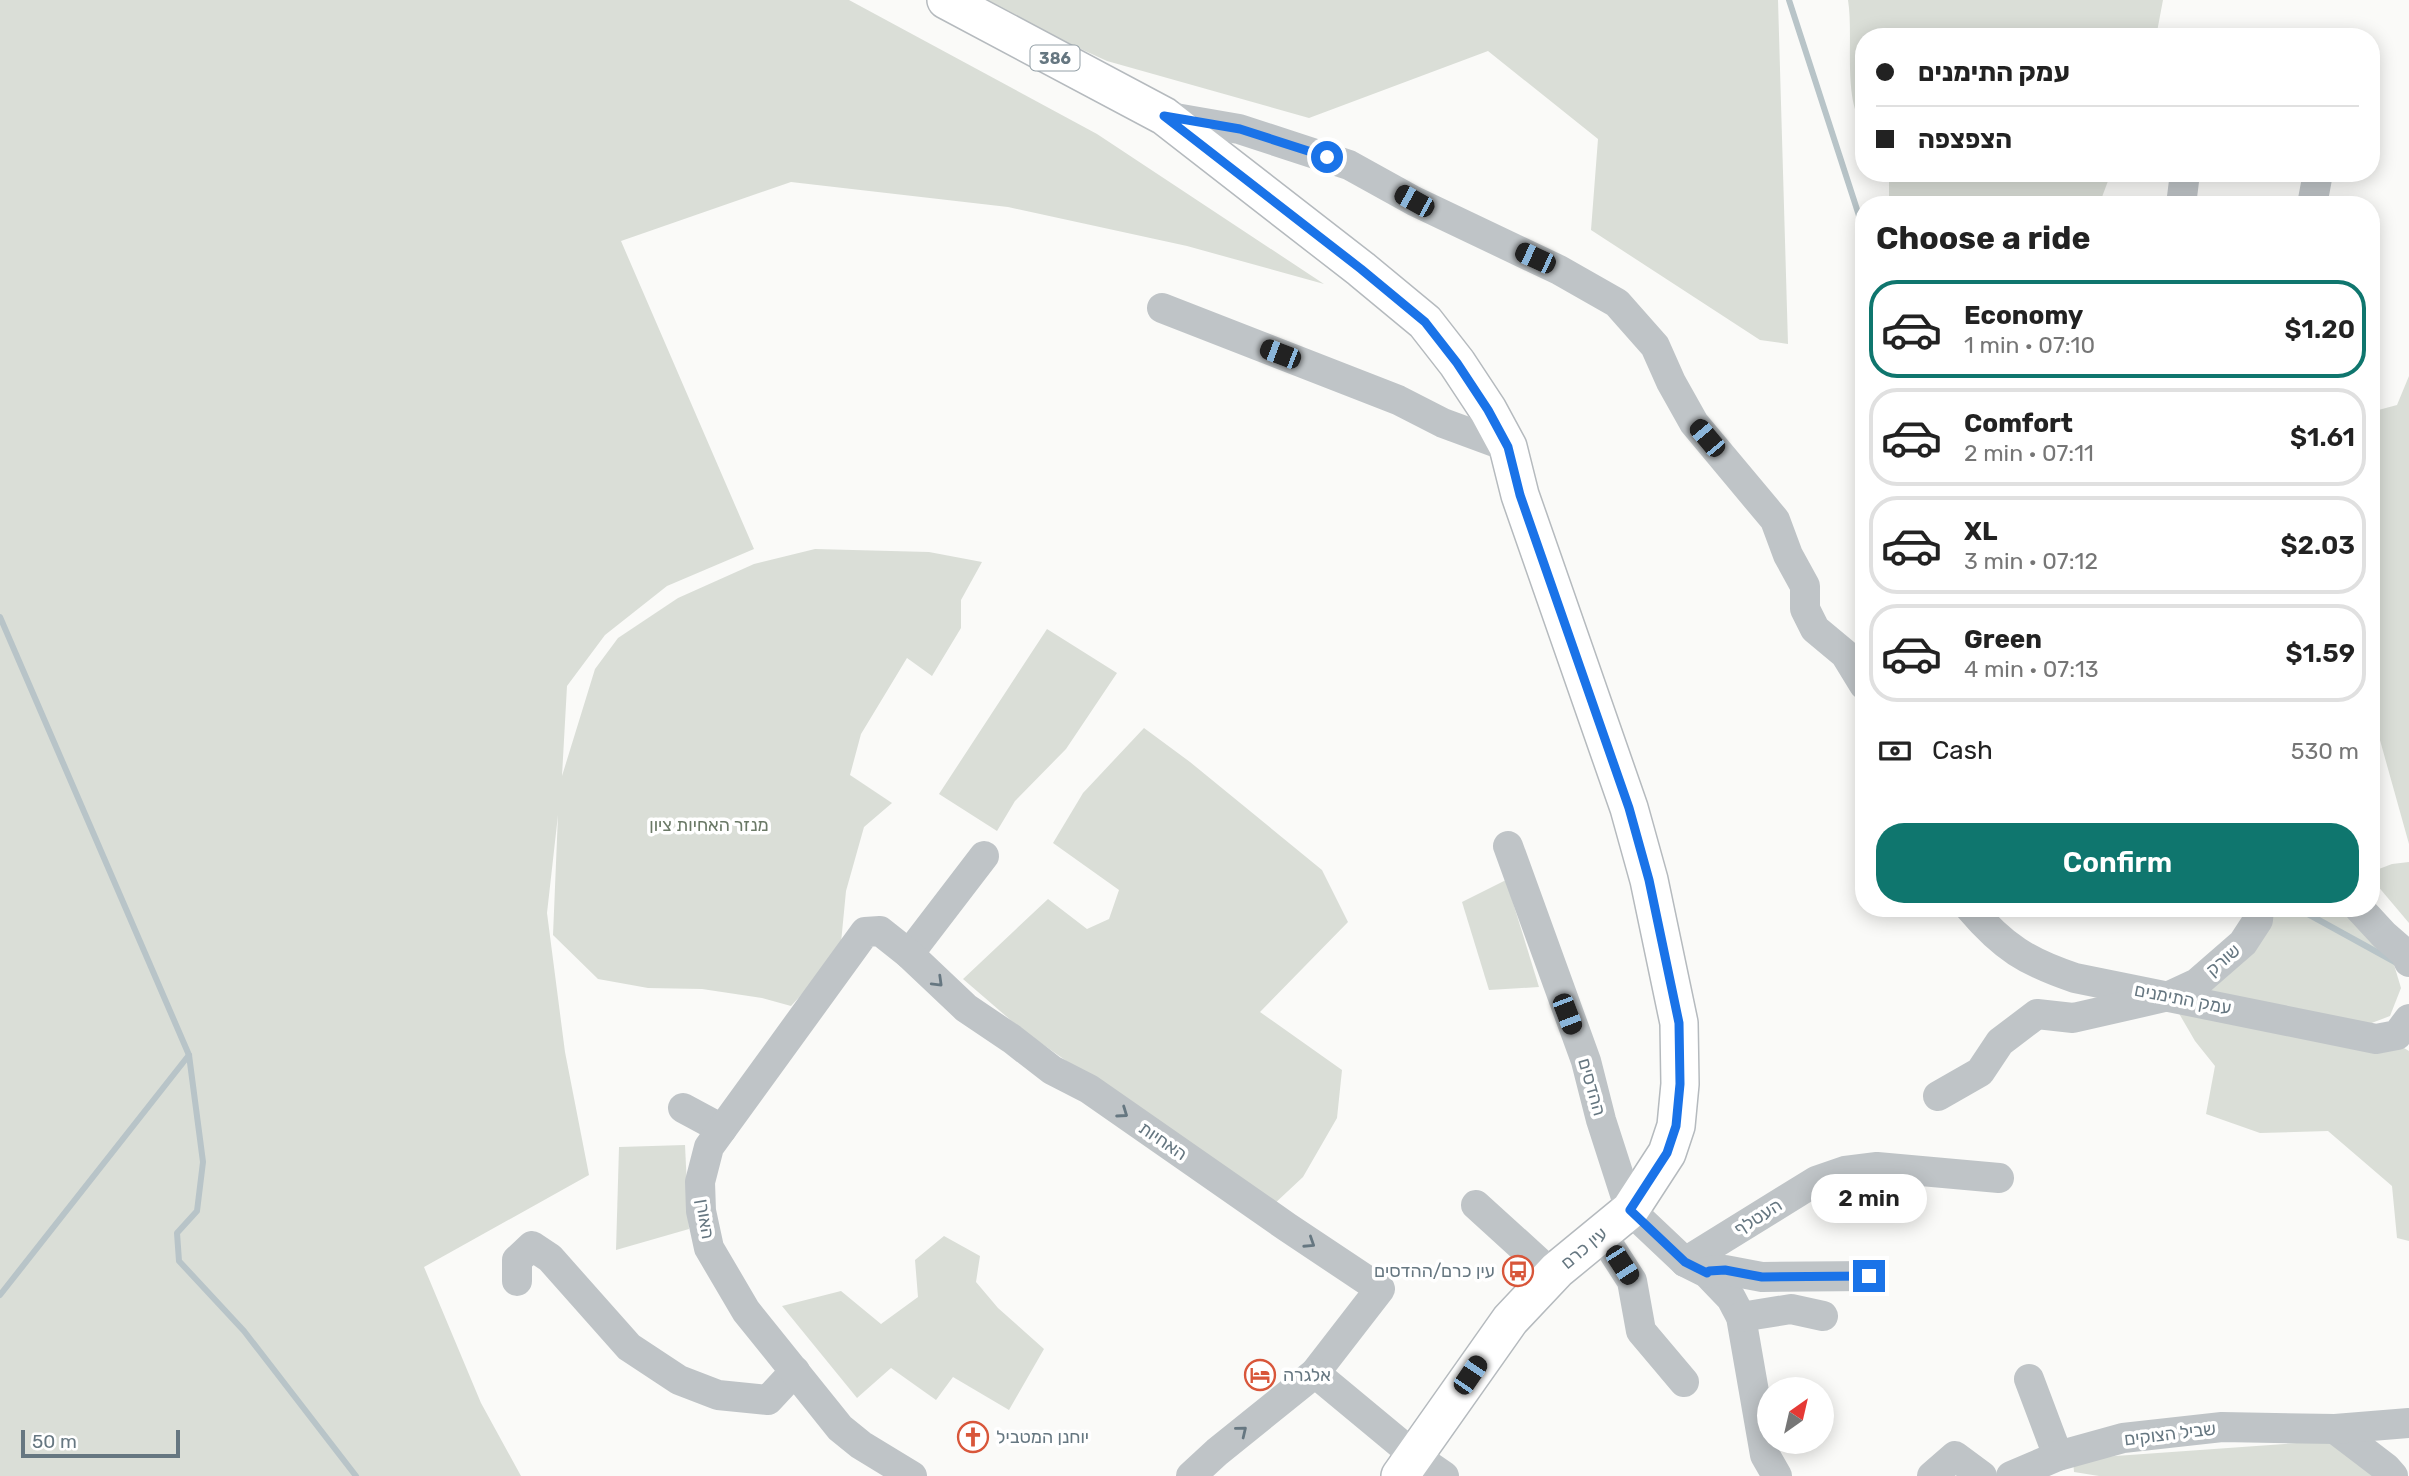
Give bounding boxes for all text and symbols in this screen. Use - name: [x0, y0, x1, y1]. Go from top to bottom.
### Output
- road number: 386: [1030, 46, 1080, 71]
- text: עמק התימנים: [1918, 57, 2070, 88]
- text: הצפצפה: [1918, 124, 2012, 155]
- route start: [1311, 141, 1343, 173]
- car: [1391, 182, 1438, 220]
- text: Choose a ride: [1876, 219, 2090, 257]
- car: [1512, 240, 1559, 276]
- icon: car: [1880, 298, 1943, 361]
- text: Economy: [1964, 300, 2083, 331]
- text: $1.20: [2284, 314, 2355, 345]
- text: 1 min · 07:10: [1964, 331, 2095, 359]
- car: [1257, 337, 1304, 371]
- icon: car: [1880, 406, 1943, 469]
- text: Comfort: [1964, 408, 2073, 439]
- car: [1686, 415, 1729, 461]
- text: $1.61: [2290, 422, 2355, 453]
- text: 2 min · 07:11: [1964, 439, 2094, 467]
- icon: car: [1880, 514, 1943, 577]
- text: XL: [1964, 516, 1997, 547]
- text: $2.03: [2280, 530, 2355, 561]
- text: 3 min · 07:12: [1964, 547, 2098, 575]
- icon: car: [1880, 622, 1943, 685]
- text: Green: [1964, 624, 2042, 655]
- text: $1.59: [2286, 638, 2355, 669]
- text: 4 min · 07:13: [1964, 655, 2099, 683]
- icon: cash: [1876, 732, 1914, 770]
- text: Cash: [1932, 735, 1993, 766]
- text: 530 m: [2291, 737, 2359, 765]
- park label: מנזר האחיות ציון: [649, 814, 769, 836]
- button: Confirm: [1876, 823, 2359, 903]
- street label: שורק: [2201, 939, 2245, 981]
- one-way arrow: [930, 973, 943, 986]
- street label: עמק התימנים: [2133, 979, 2233, 1019]
- car: [1550, 991, 1585, 1037]
- street label: ההדסים: [1573, 1056, 1611, 1118]
- one-way arrow: [1115, 1105, 1128, 1117]
- street label: האחיות: [1135, 1117, 1191, 1165]
- callout: 2 min: [1811, 1174, 1927, 1224]
- text: 2 min: [1838, 1184, 1900, 1212]
- street label: העטלף: [1730, 1194, 1786, 1240]
- street label: האורן: [691, 1197, 719, 1241]
- street label: עין כרם: [1556, 1222, 1612, 1274]
- one-way arrow: [1302, 1234, 1315, 1247]
- car: [1602, 1242, 1643, 1288]
- bus stop icon: עין כרם/ההדסים: [1501, 1254, 1535, 1288]
- place label: עין כרם/ההדסים: [1374, 1260, 1495, 1282]
- route end: [1853, 1260, 1885, 1292]
- car: [1450, 1352, 1491, 1398]
- hotel icon: אלגרה: [1243, 1358, 1277, 1392]
- place label: אלגרה: [1283, 1364, 1331, 1386]
- north arrow: [1757, 1377, 1834, 1454]
- map controls: [1757, 1377, 1834, 1454]
- street label: שביל הצוקים: [2123, 1417, 2217, 1451]
- church icon: יוחנן המטביל: [956, 1420, 990, 1454]
- place label: יוחנן המטביל: [996, 1426, 1089, 1448]
- scale bar: [21, 1427, 180, 1459]
- one-way arrow: [1234, 1427, 1247, 1439]
- text: 50 m: [32, 1430, 77, 1453]

